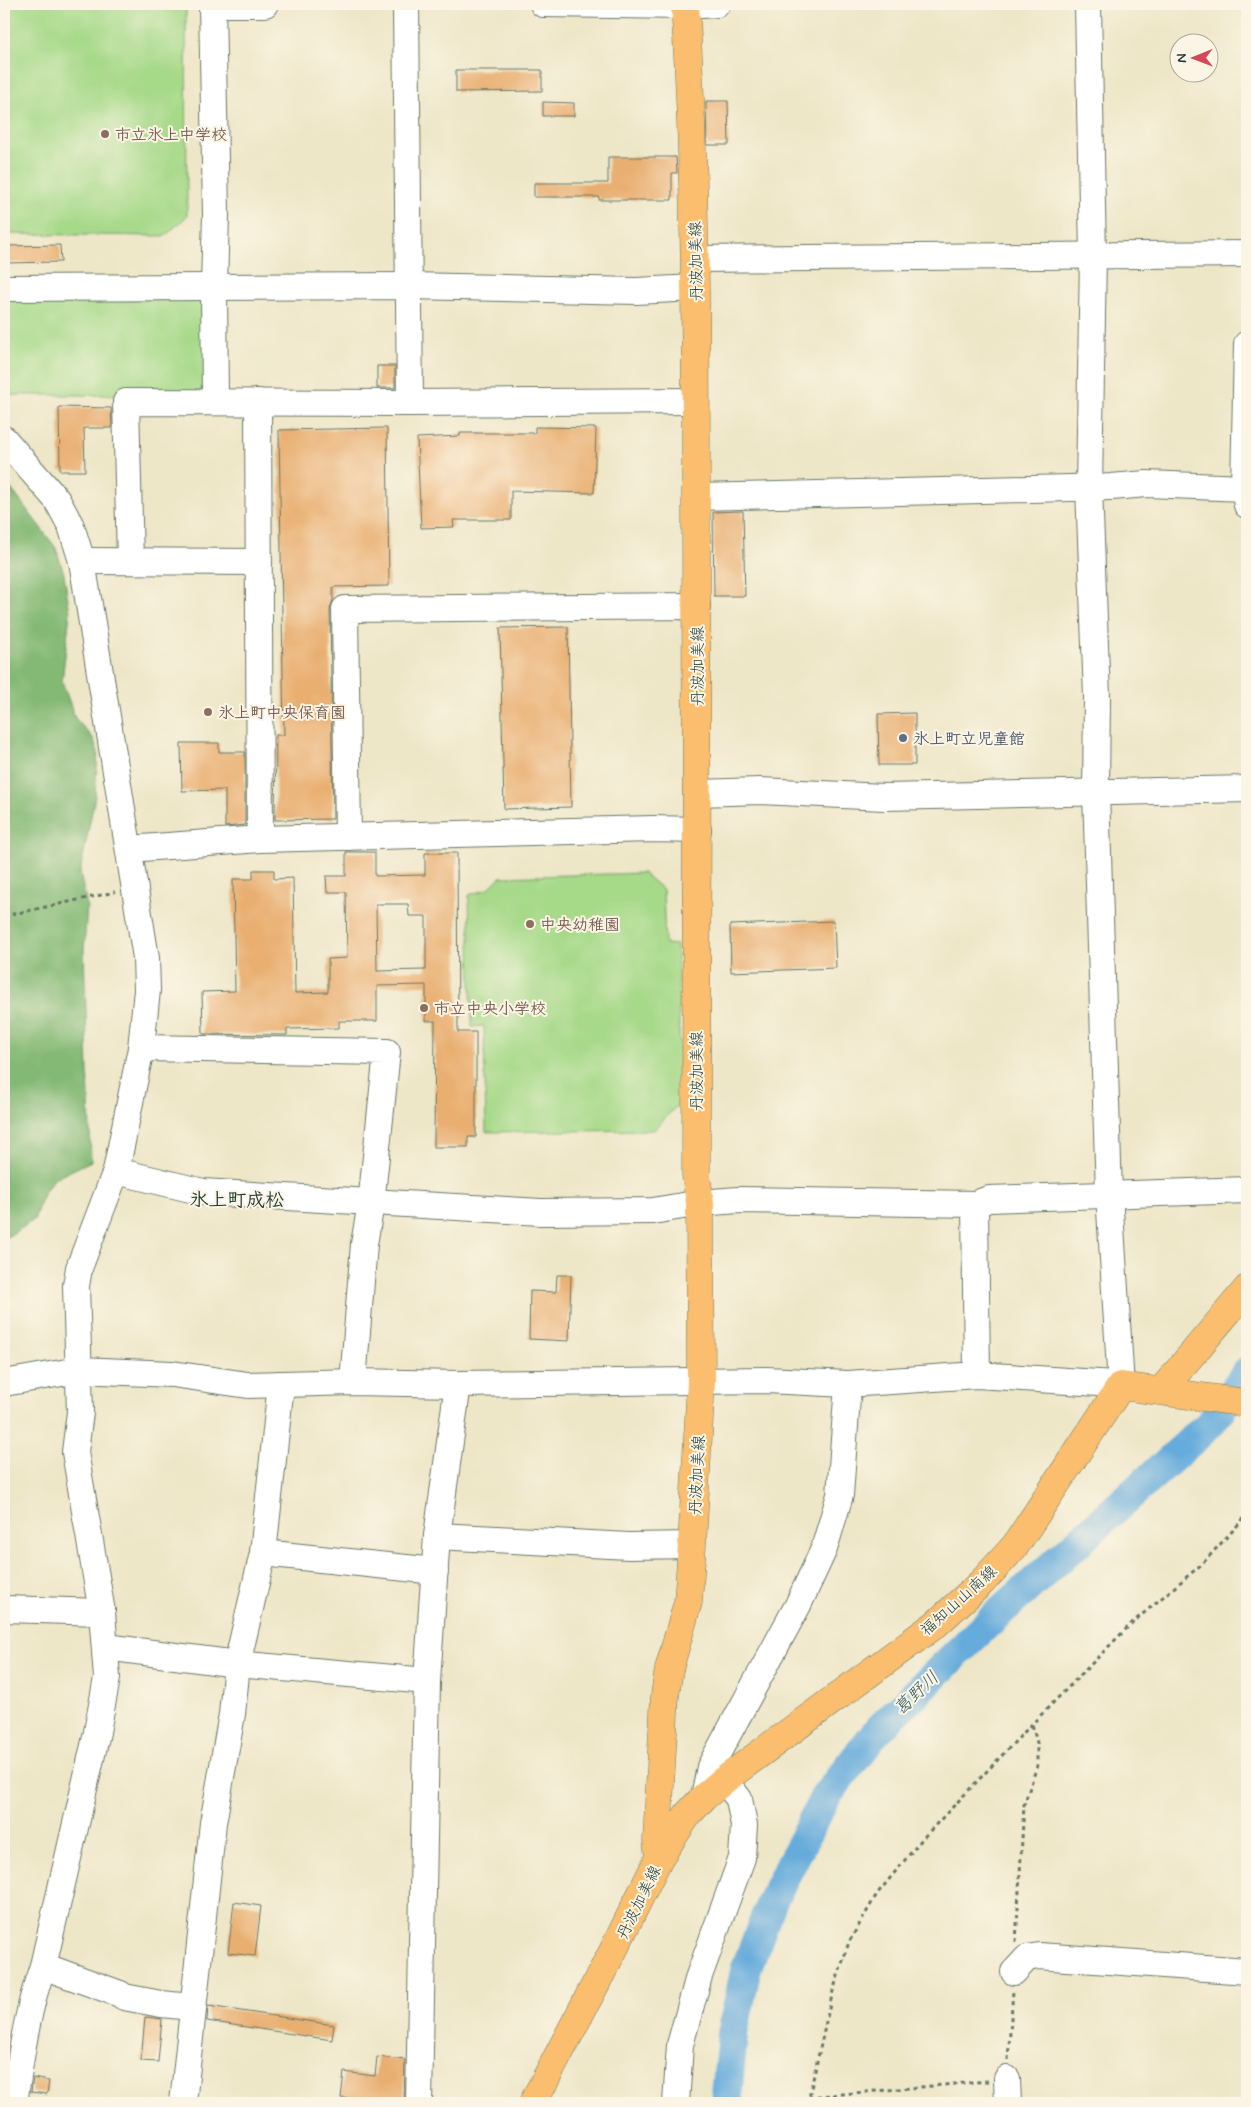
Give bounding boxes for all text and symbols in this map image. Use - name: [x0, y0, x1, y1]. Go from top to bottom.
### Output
- north arrow: [1168, 32, 1218, 82]
- text: N: [1173, 53, 1191, 63]
- place label: 市立氷上中学校: [115, 125, 227, 146]
- marker: 市立氷上中学校: [99, 128, 111, 140]
- street label: 丹波加美線: [685, 221, 708, 301]
- street label: 丹波加美線: [688, 626, 709, 706]
- place label: 氷上町中央保育園: [218, 703, 346, 724]
- marker: 氷上町中央保育園: [202, 706, 214, 718]
- place label: 氷上町立児童館: [913, 729, 1025, 750]
- marker: 氷上町立児童館: [897, 732, 909, 744]
- place label: 中央幼稚園: [540, 915, 620, 936]
- marker: 中央幼稚園: [524, 918, 536, 930]
- place label: 市立中央小学校: [434, 999, 546, 1020]
- marker: 市立中央小学校: [418, 1002, 430, 1014]
- street label: 丹波加美線: [687, 1031, 708, 1111]
- district label: 氷上町成松: [189, 1188, 285, 1213]
- street label: 丹波加美線: [685, 1435, 710, 1516]
- street label: 福知山山南線: [916, 1561, 1002, 1641]
- water label: 葛野川: [889, 1666, 944, 1721]
- street label: 丹波加美線: [612, 1862, 666, 1943]

